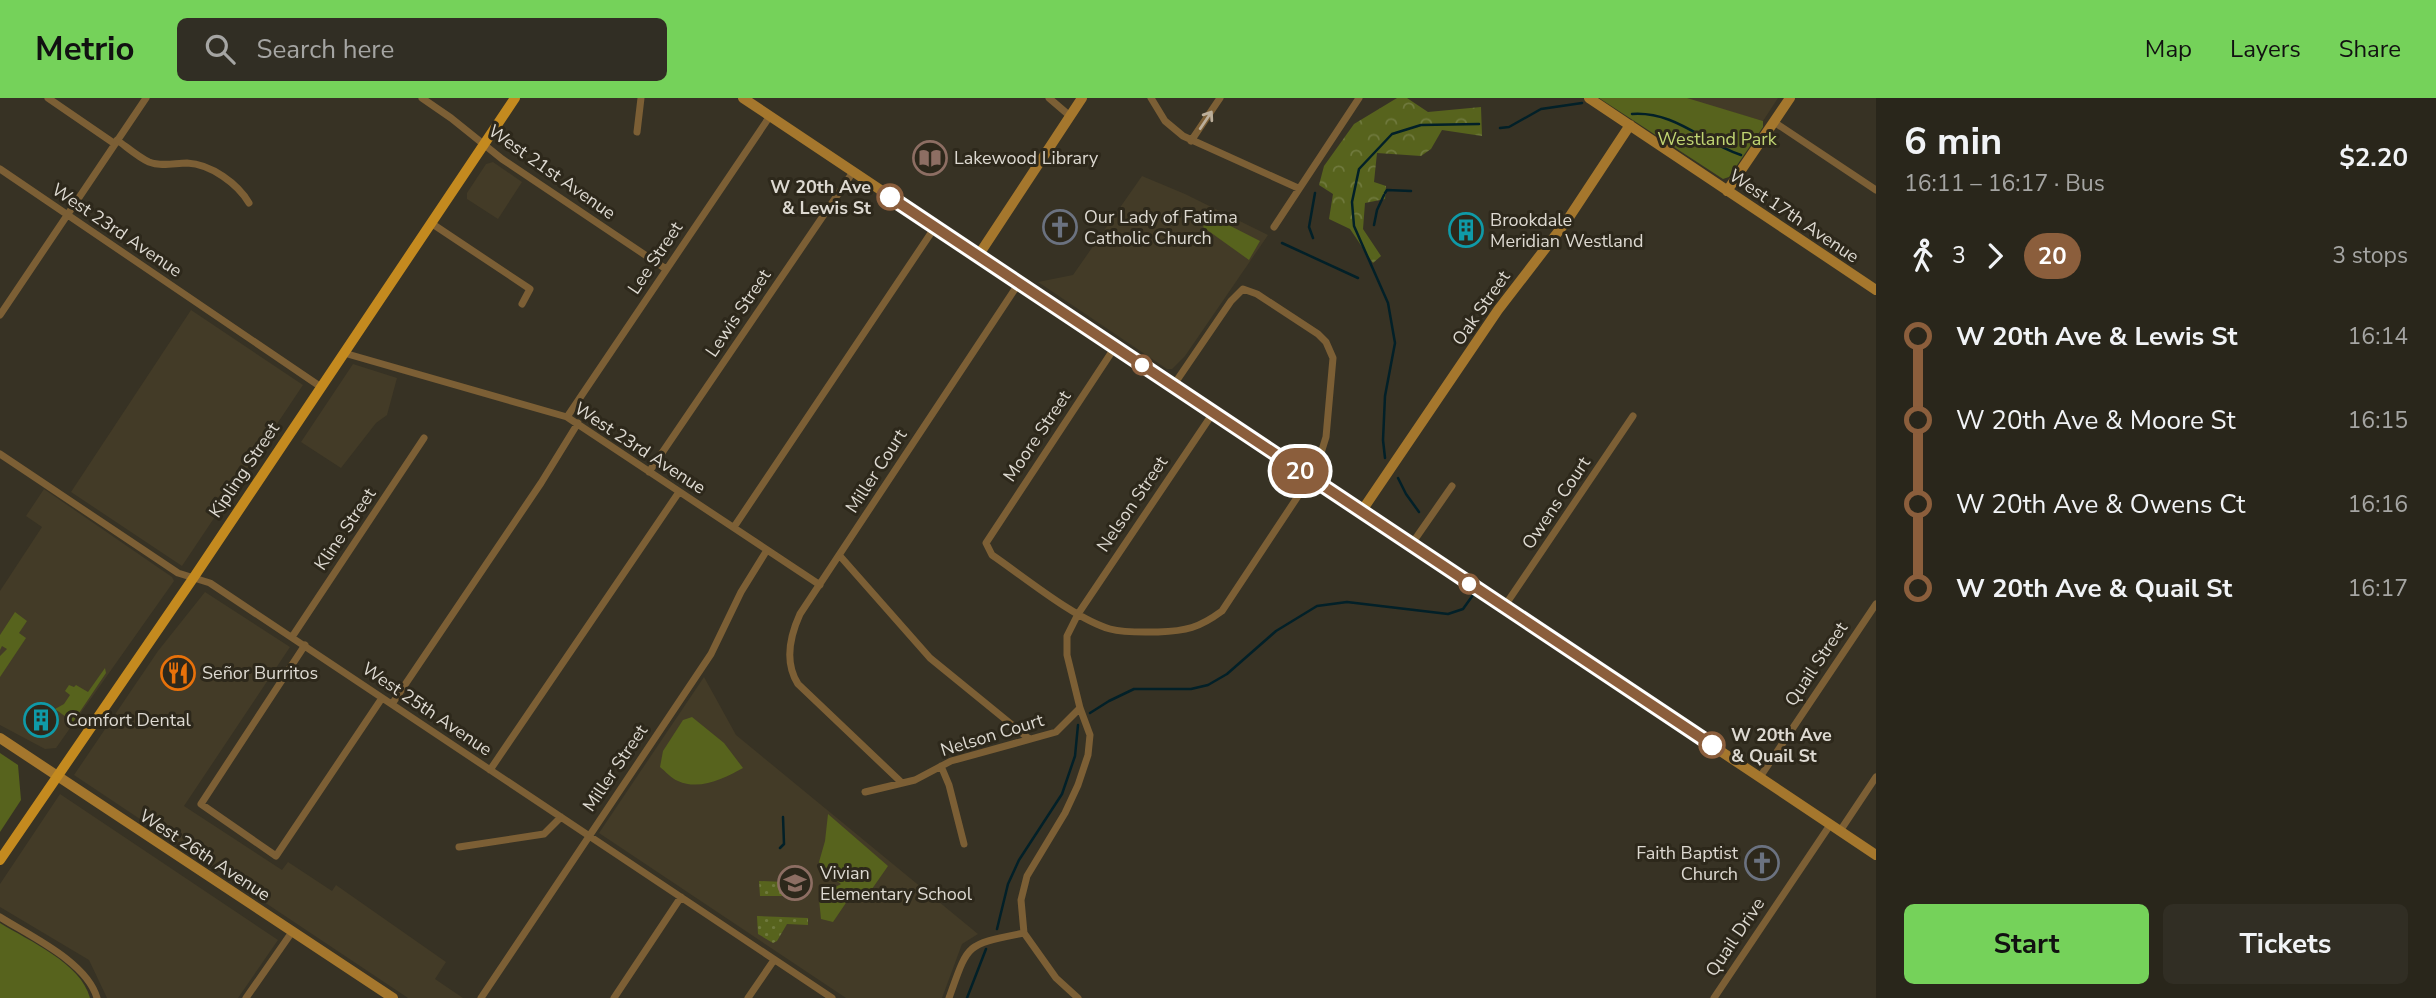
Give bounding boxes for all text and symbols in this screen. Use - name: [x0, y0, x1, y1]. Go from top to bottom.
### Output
- search box: [177, 18, 667, 81]
- text: Metrio: [35, 27, 135, 72]
- icon: search: [201, 30, 239, 68]
- text: Search here: [257, 32, 394, 67]
- text: Map: [2145, 33, 2192, 65]
- text: Layers: [2230, 33, 2301, 65]
- text: Share: [2339, 33, 2401, 65]
- one-way arrow: [1199, 110, 1213, 130]
- text: 6 min: [1904, 116, 2002, 167]
- street label: West 21st Avenue: [484, 119, 620, 225]
- park label: Westland Park: [1657, 127, 1778, 151]
- library icon: Lakewood Library: [911, 139, 949, 177]
- text: $2.20: [2339, 140, 2408, 175]
- place label: Lakewood Library: [954, 146, 1099, 170]
- street label: West 17th Avenue: [1724, 164, 1864, 268]
- text: 16:11 – 16:17 · Bus: [1904, 168, 2105, 199]
- place label: W 20th Ave & Lewis St: [770, 175, 871, 220]
- street label: West 23rd Avenue: [47, 178, 187, 282]
- marker: W 20th Ave & Lewis St: [877, 184, 903, 210]
- place label: Our Lady of Fatima Catholic Church: [1084, 205, 1238, 250]
- church icon: Our Lady of Fatima Catholic Church: [1041, 208, 1079, 246]
- place label: Brookdale Meridian Westland: [1490, 208, 1643, 253]
- building icon: Brookdale Meridian Westland: [1447, 211, 1485, 249]
- street label: Lee Street: [622, 216, 688, 299]
- icon: walk: [1904, 237, 1942, 275]
- icon: forward: [1976, 237, 2014, 275]
- text: 3: [1952, 240, 1966, 271]
- text: 20: [2038, 240, 2067, 272]
- text: 3 stops: [2332, 240, 2408, 271]
- street label: Lewis Street: [700, 264, 777, 362]
- street label: Oak Street: [1446, 265, 1516, 350]
- text: W 20th Ave & Lewis St: [1956, 319, 2238, 354]
- text: 16:14: [2348, 321, 2408, 352]
- unlabelled marker: [1132, 355, 1152, 375]
- street label: Moore Street: [998, 385, 1077, 486]
- street label: West 23rd Avenue: [570, 397, 710, 499]
- text: W 20th Ave & Moore St: [1956, 403, 2236, 438]
- text: 16:15: [2348, 405, 2408, 436]
- street label: Kipling Street: [203, 417, 285, 522]
- street label: Miller Court: [840, 424, 912, 518]
- line badge: 20: [1268, 448, 1332, 494]
- street label: Nelson Street: [1091, 451, 1173, 557]
- street label: Owens Court: [1516, 451, 1596, 554]
- text: 20: [1286, 455, 1314, 487]
- street label: Kline Street: [309, 483, 382, 575]
- text: W 20th Ave & Owens Ct: [1956, 487, 2245, 522]
- text: 16:16: [2348, 489, 2408, 520]
- text: W 20th Ave & Quail St: [1956, 571, 2232, 606]
- text: 16:17: [2348, 573, 2408, 604]
- unlabelled marker: [1459, 574, 1479, 594]
- street label: Quail Street: [1779, 617, 1853, 711]
- restaurant icon: Señor Burritos: [159, 654, 197, 692]
- street label: West 25th Avenue: [357, 657, 497, 761]
- place label: Señor Burritos: [202, 661, 318, 685]
- building icon: Comfort Dental: [22, 701, 60, 739]
- place label: Comfort Dental: [66, 708, 191, 732]
- street label: Nelson Court: [938, 708, 1047, 762]
- street label: Miller Street: [577, 719, 653, 816]
- place label: W 20th Ave & Quail St: [1731, 723, 1832, 768]
- marker: W 20th Ave & Quail St: [1699, 732, 1725, 758]
- street label: West 26th Avenue: [135, 804, 275, 906]
- place label: Faith Baptist Church: [1636, 841, 1739, 886]
- church icon: Faith Baptist Church: [1743, 844, 1781, 882]
- place label: Vivian Elementary School: [819, 861, 973, 906]
- school or university icon: Vivian Elementary School: [776, 864, 814, 902]
- street label: Quail Drive: [1700, 893, 1770, 981]
- button: Start: [1904, 904, 2149, 984]
- button: Tickets: [2163, 904, 2408, 984]

